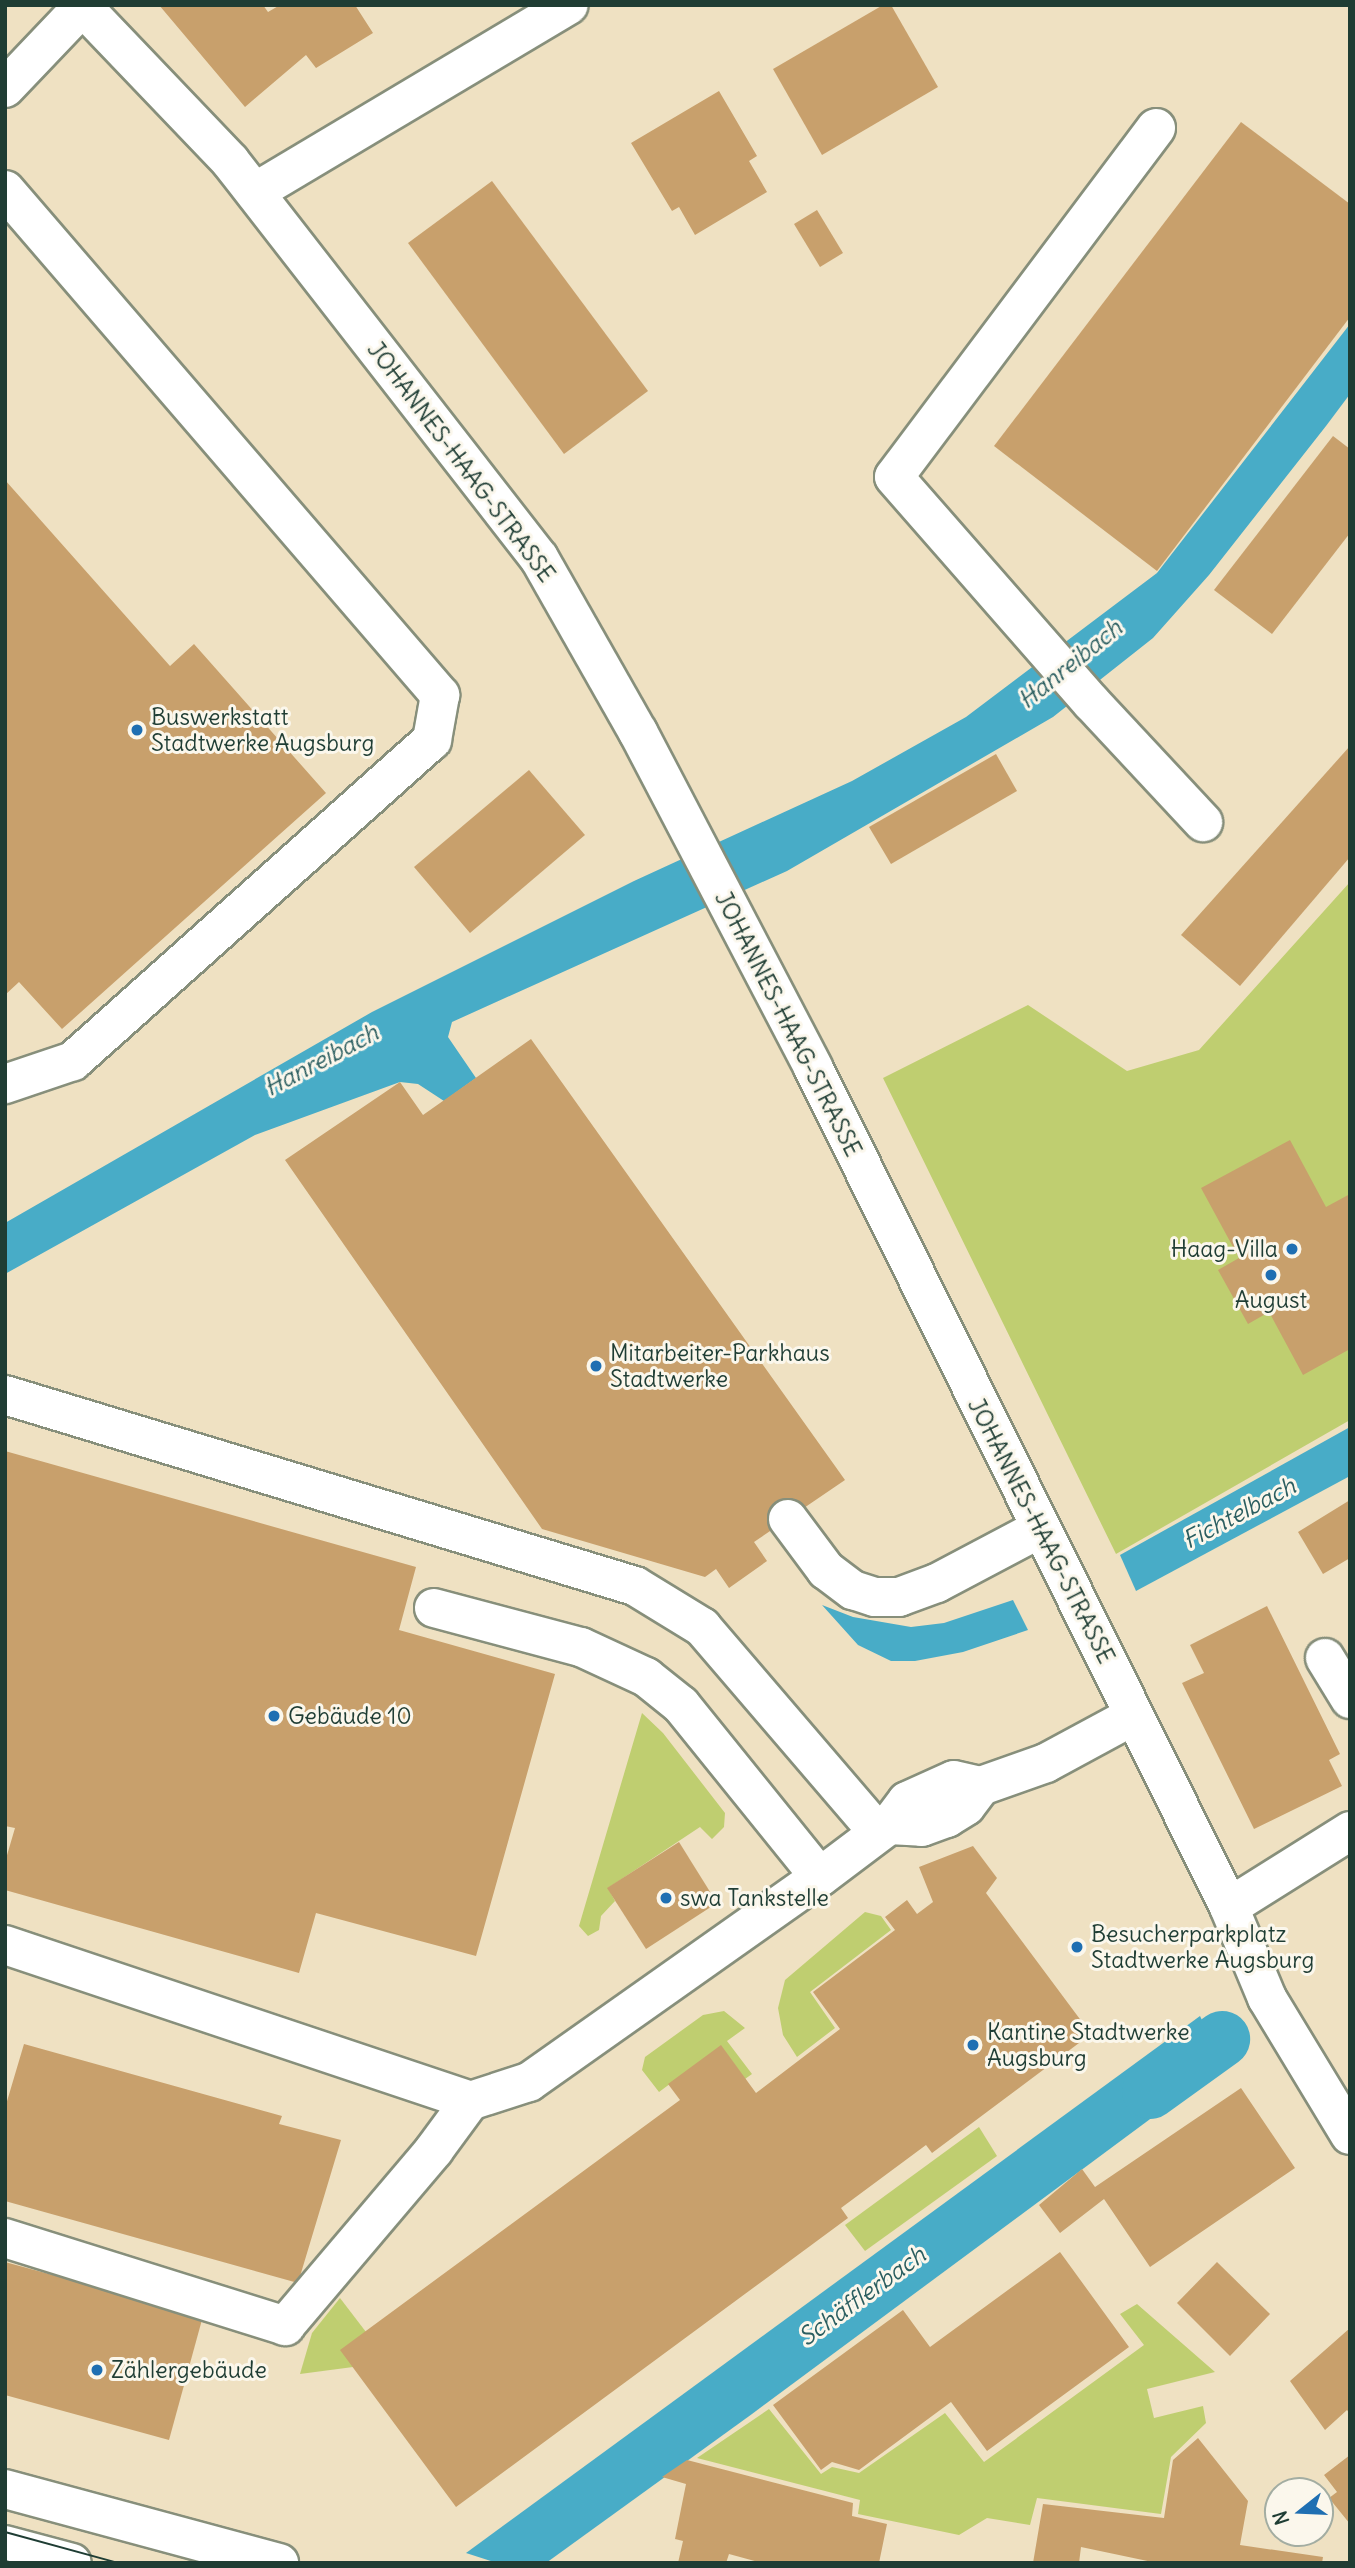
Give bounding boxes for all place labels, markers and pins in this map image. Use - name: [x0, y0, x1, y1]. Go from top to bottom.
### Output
- place label: Buswerkstatt Stadtwerke Augsburg: [151, 703, 374, 757]
- marker: Buswerkstatt Stadtwerke Augsburg: [129, 722, 145, 738]
- place label: Haag-Villa: [1171, 1235, 1278, 1263]
- marker: Haag-Villa: [1284, 1241, 1300, 1257]
- marker: August: [1263, 1267, 1279, 1283]
- place label: August: [1235, 1286, 1307, 1314]
- place label: Mitarbeiter-Parkhaus Stadtwerke: [610, 1339, 830, 1393]
- marker: Mitarbeiter-Parkhaus Stadtwerke: [588, 1358, 604, 1374]
- place label: Gebäude 10: [288, 1702, 412, 1730]
- marker: Gebäude 10: [266, 1708, 282, 1724]
- place label: swa Tankstelle: [680, 1884, 829, 1912]
- marker: swa Tankstelle: [658, 1890, 674, 1906]
- place label: Besucherparkplatz Stadtwerke Augsburg: [1091, 1920, 1314, 1974]
- marker: Besucherparkplatz Stadtwerke Augsburg: [1069, 1939, 1085, 1955]
- place label: Kantine Stadtwerke Augsburg: [987, 2018, 1190, 2072]
- marker: Kantine Stadtwerke Augsburg: [965, 2037, 981, 2053]
- place label: Zählergebäude: [111, 2356, 267, 2384]
- marker: Zählergebäude: [89, 2362, 105, 2378]

